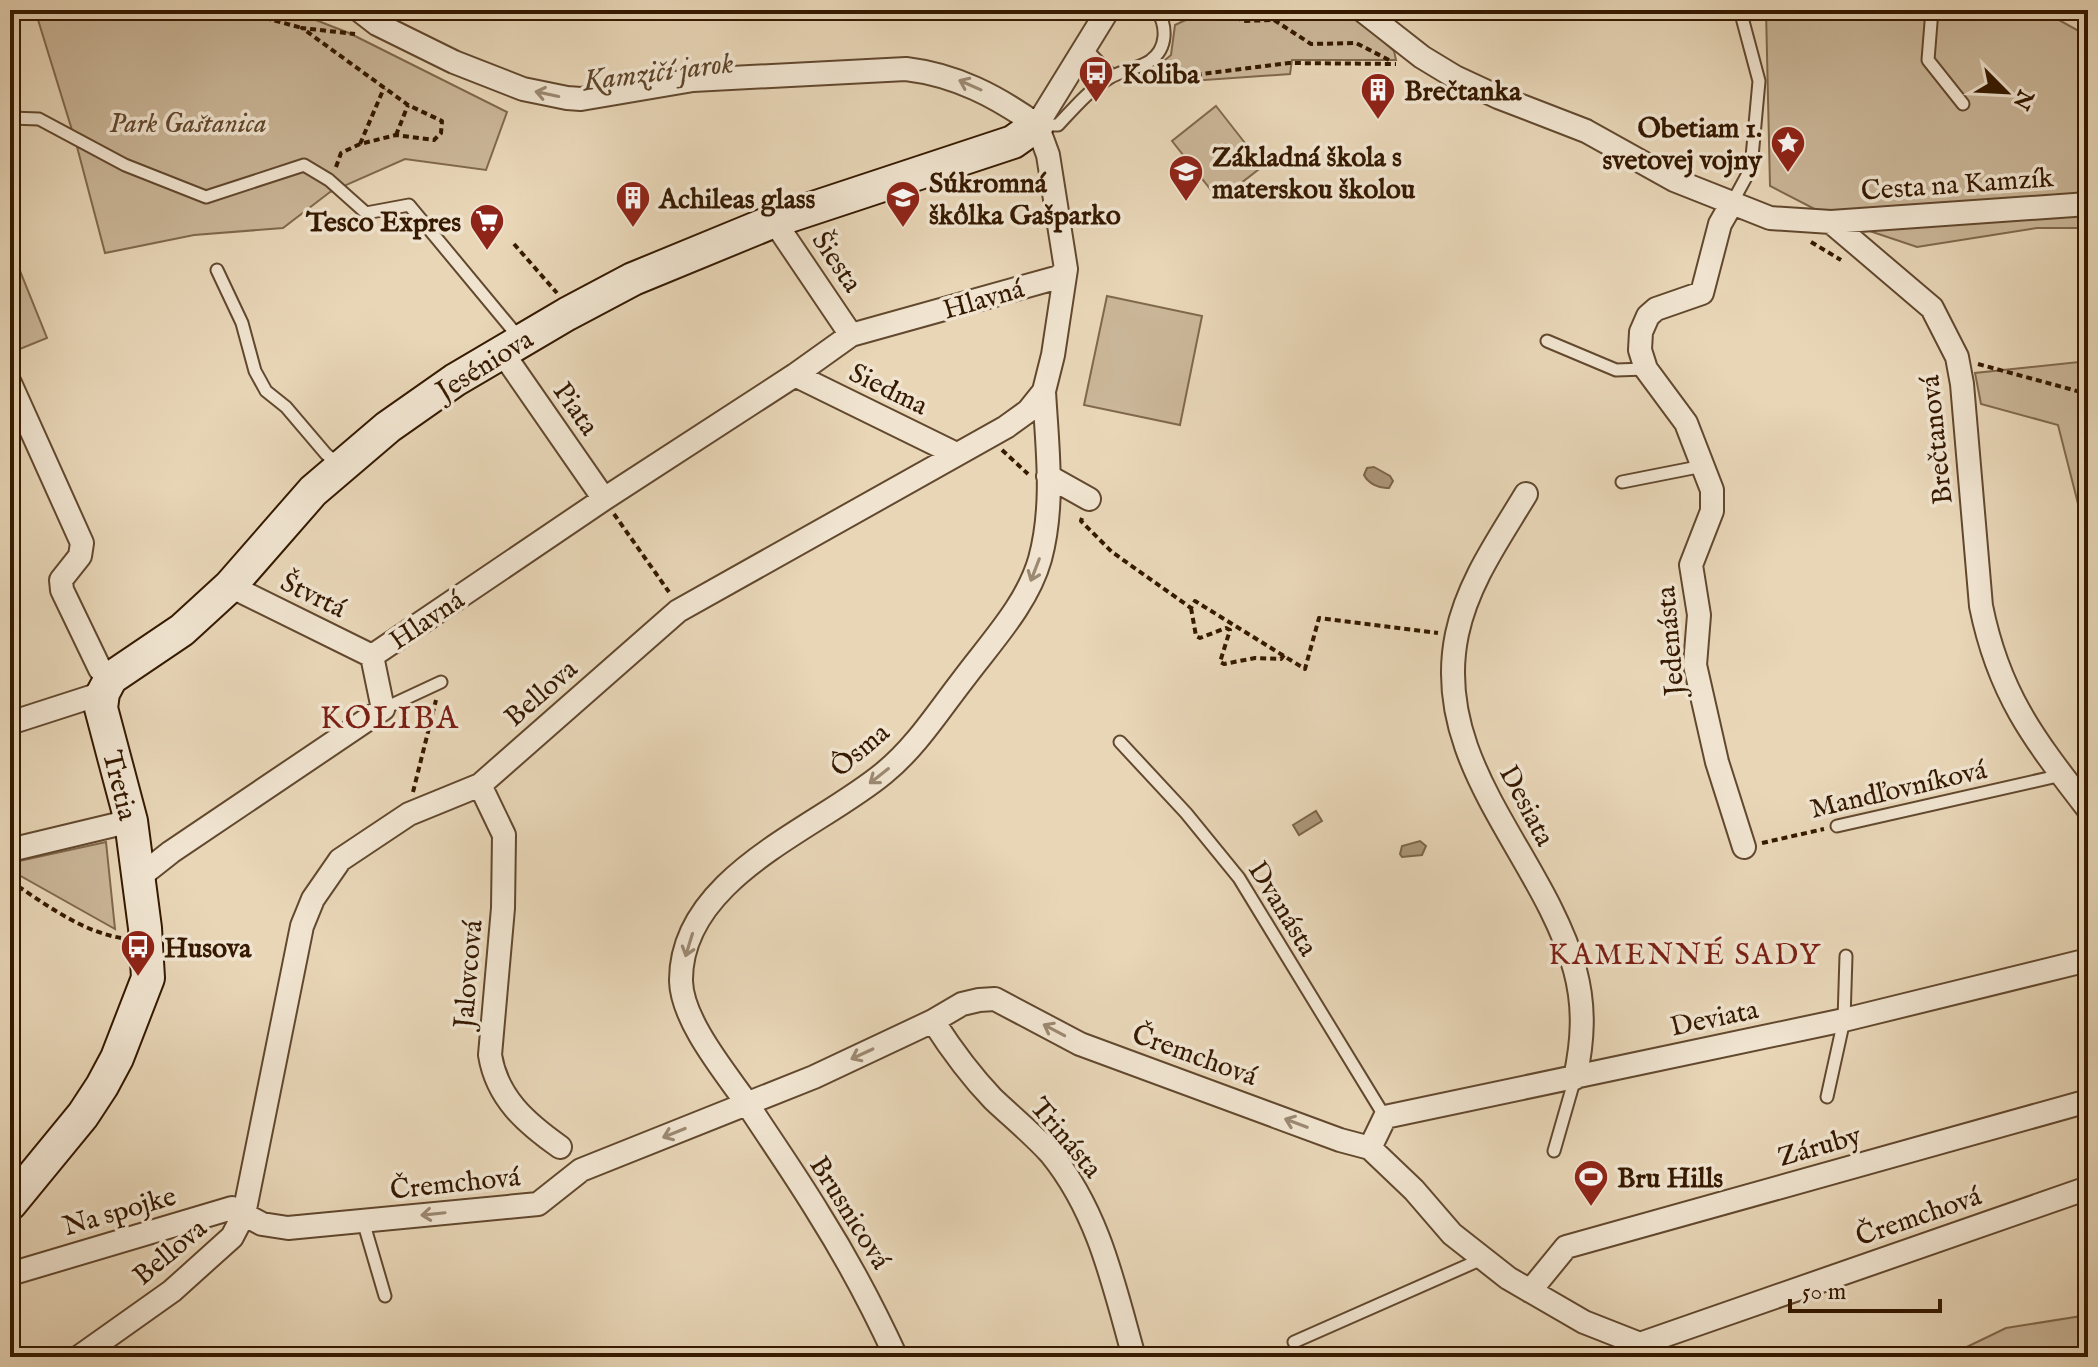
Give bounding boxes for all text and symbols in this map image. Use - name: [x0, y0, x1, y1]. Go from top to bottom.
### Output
- water label: Kamzičí jarok: [580, 45, 736, 101]
- north arrow: [1966, 52, 2046, 132]
- bus stop icon: Koliba: [1077, 54, 1115, 104]
- place label: Koliba: [1122, 58, 1200, 93]
- building icon: Brečtanka: [1359, 71, 1397, 121]
- place label: Brečtanka: [1404, 75, 1522, 110]
- one-way arrow: [958, 77, 982, 92]
- text: N: [2006, 84, 2040, 114]
- one-way arrow: [534, 86, 560, 101]
- park label: Park Gaštanica: [109, 107, 267, 142]
- place label: Obetiam 1. svetovej vojny: [1602, 112, 1763, 179]
- place icon: Obetiam 1. svetovej vojny: [1769, 124, 1807, 174]
- place label: Základná škola s materskou školou: [1212, 141, 1416, 208]
- school or university icon: Základná škola s materskou školou: [1167, 153, 1205, 203]
- street label: Cesta na Kamzík: [1860, 161, 2056, 210]
- place label: Súkromná škôlka Gašparko: [929, 167, 1121, 234]
- building icon: Achileas glass: [614, 179, 652, 229]
- school or university icon: Súkromná škôlka Gašparko: [884, 179, 922, 229]
- place label: Achileas glass: [658, 183, 816, 218]
- supermarket icon: Tesco Expres: [468, 202, 506, 252]
- place label: Tesco Expres: [305, 206, 461, 241]
- street label: Šiesta: [803, 225, 869, 300]
- street label: Hlavná: [939, 272, 1029, 329]
- street label: Jeséniova: [428, 322, 541, 411]
- street label: Siedma: [843, 356, 934, 425]
- street label: Brečtanová: [1913, 373, 1962, 506]
- street label: Piata: [544, 376, 606, 444]
- one-way arrow: [1027, 557, 1041, 582]
- street label: Štvrtá: [274, 566, 352, 627]
- street label: Hlavná: [383, 583, 472, 659]
- street label: Jedenásta: [1649, 584, 1694, 700]
- street label: Bellova: [498, 652, 586, 735]
- district label: KOLIBA: [320, 699, 460, 740]
- street label: Ôsma: [824, 715, 898, 786]
- street label: Tretia: [93, 747, 144, 825]
- street label: Mandľovníková: [1807, 753, 1991, 828]
- street label: Desiata: [1490, 760, 1562, 853]
- one-way arrow: [869, 768, 890, 785]
- street label: Dvanásta: [1239, 855, 1325, 964]
- street label: Jalovcová: [447, 918, 492, 1033]
- bus stop icon: Husova: [119, 928, 157, 978]
- place label: Husova: [164, 932, 252, 967]
- one-way arrow: [681, 932, 695, 957]
- district label: KAMENNÉ SADY: [1548, 936, 1822, 975]
- street label: Deviata: [1667, 993, 1763, 1046]
- street label: Čremchová: [1127, 1018, 1262, 1095]
- one-way arrow: [1042, 1021, 1066, 1037]
- one-way arrow: [850, 1047, 874, 1062]
- street label: Trinásta: [1021, 1091, 1109, 1187]
- one-way arrow: [1284, 1115, 1309, 1129]
- street label: Záruby: [1774, 1119, 1866, 1176]
- one-way arrow: [662, 1127, 687, 1142]
- street label: Brusnicová: [800, 1150, 898, 1277]
- sports icon: Bru Hills: [1572, 1158, 1610, 1208]
- street label: Čremchová: [388, 1160, 523, 1209]
- place label: Bru Hills: [1617, 1162, 1723, 1197]
- street label: Čremchová: [1851, 1179, 1987, 1255]
- street label: Na spojke: [59, 1180, 180, 1245]
- one-way arrow: [420, 1207, 447, 1222]
- street label: Bellova: [126, 1211, 215, 1294]
- scale bar: [1790, 1263, 1940, 1313]
- text: 50 m: [1802, 1277, 1846, 1308]

